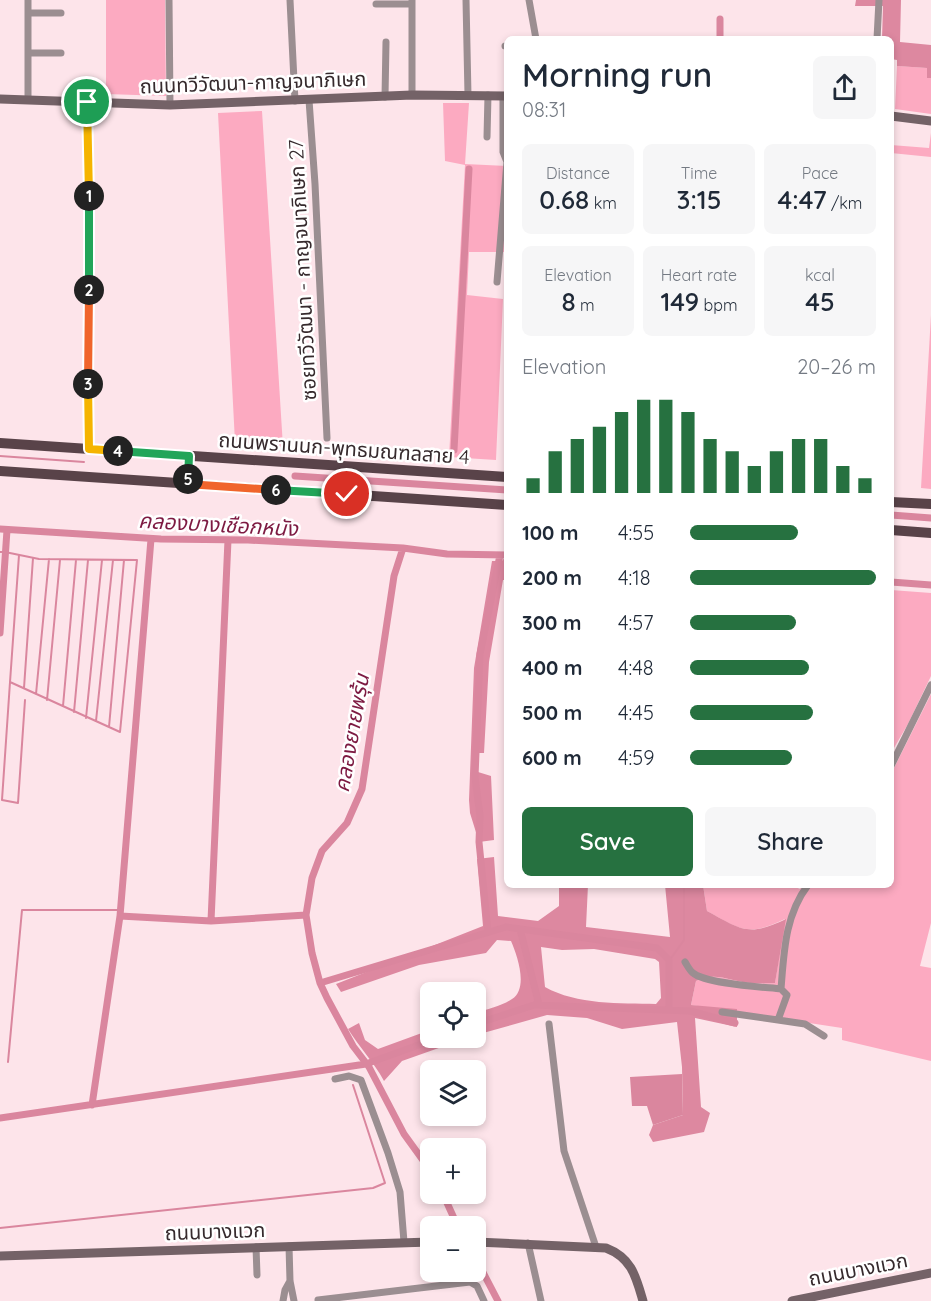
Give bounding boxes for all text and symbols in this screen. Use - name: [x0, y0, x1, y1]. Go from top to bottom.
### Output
- text: Morning run: [522, 54, 712, 95]
- button: share: [813, 56, 876, 119]
- street label: ถนนทวีวัฒนา-กาญจนาภิเษก: [139, 66, 367, 98]
- pin: [61, 76, 112, 127]
- icon: arrive: [70, 85, 103, 118]
- text: 08:31: [522, 97, 566, 122]
- street label: ซอยทวีวัฒนา - กาญจนาภิเษก 27: [283, 139, 321, 401]
- text: Distance: [546, 163, 610, 183]
- text: Time: [681, 163, 717, 183]
- text: Pace: [802, 163, 838, 183]
- pin: 1: [74, 181, 104, 211]
- text: 0.68: [539, 183, 589, 216]
- text: 3:15: [677, 183, 721, 216]
- text: 4:47: [778, 183, 827, 216]
- text: 1: [86, 186, 92, 206]
- text: km: [589, 193, 617, 213]
- text: /km: [827, 193, 862, 213]
- text: Elevation: [544, 265, 612, 285]
- text: Heart rate: [661, 265, 737, 285]
- text: kcal: [805, 265, 835, 285]
- pin: 2: [74, 275, 104, 305]
- text: 2: [84, 280, 94, 300]
- text: 8: [561, 285, 576, 318]
- text: 149: [660, 285, 699, 318]
- text: 45: [805, 285, 835, 318]
- text: m: [576, 295, 595, 315]
- text: bpm: [699, 295, 738, 315]
- text: Elevation: [522, 354, 606, 379]
- text: 20–26 m: [797, 354, 876, 379]
- pin: 3: [73, 369, 103, 399]
- text: 3: [84, 374, 92, 394]
- street label: ถนนพรานนก-พุทธมณฑลสาย 4: [218, 427, 470, 469]
- pin: 4: [103, 436, 133, 466]
- text: 4: [113, 441, 123, 461]
- pin: 5: [173, 464, 203, 494]
- pin: [321, 468, 372, 519]
- text: 5: [183, 469, 193, 489]
- pin: 6: [261, 475, 291, 505]
- icon: check: [330, 477, 363, 510]
- text: 6: [272, 480, 280, 500]
- water label: คลองบางเชือกหนัง: [138, 507, 300, 541]
- text: 100 m: [522, 520, 578, 545]
- text: 4:55: [618, 520, 654, 545]
- text: 200 m: [522, 565, 582, 590]
- text: 4:18: [618, 565, 650, 590]
- text: 300 m: [522, 610, 581, 635]
- text: 4:57: [618, 610, 653, 635]
- text: 400 m: [522, 655, 582, 680]
- text: 4:48: [618, 655, 654, 680]
- water label: คลองยายพรุ้น: [328, 671, 375, 794]
- text: 500 m: [522, 700, 582, 725]
- text: 4:45: [618, 700, 654, 725]
- text: 600 m: [522, 745, 582, 770]
- text: 4:59: [618, 745, 654, 770]
- button: Save: [522, 807, 693, 876]
- button: Share: [705, 807, 876, 876]
- map controls: [420, 982, 486, 1282]
- button: locate: [420, 982, 486, 1048]
- button: layers: [420, 1060, 486, 1126]
- button: +: [420, 1138, 486, 1204]
- button: −: [420, 1216, 486, 1282]
- street label: ถนนบางแวก: [164, 1217, 266, 1245]
- street label: ถนนบางแวก: [806, 1247, 910, 1291]

